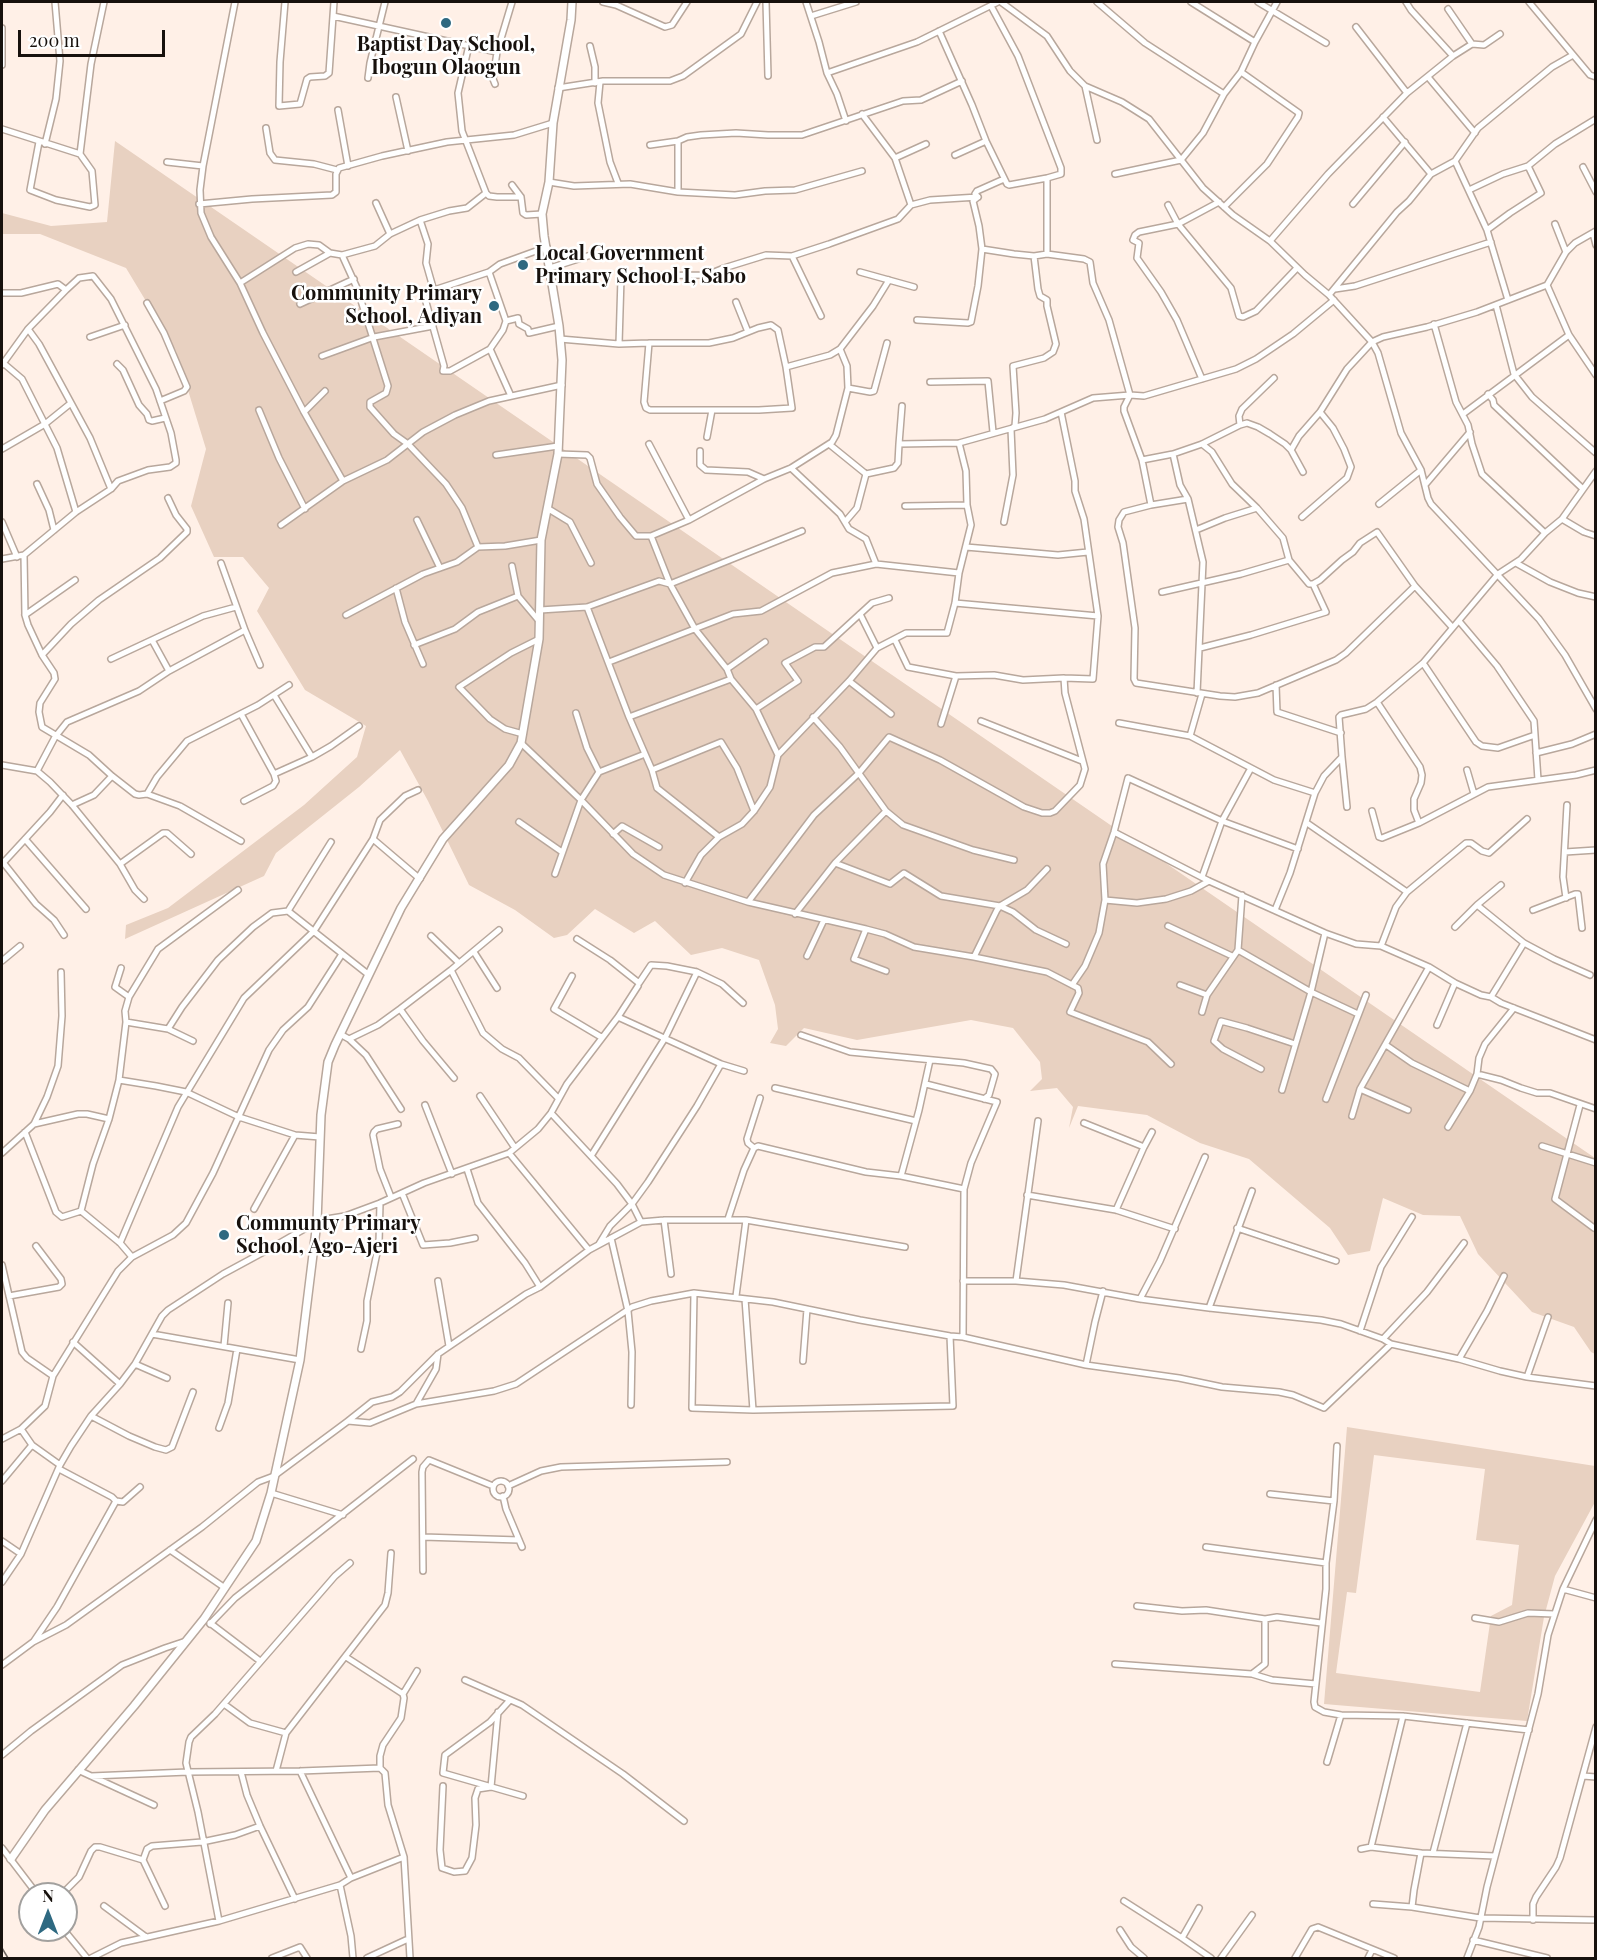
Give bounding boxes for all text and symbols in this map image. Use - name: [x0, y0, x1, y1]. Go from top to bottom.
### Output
- marker: Baptist Day School, Ibogun Olaogun: [439, 16, 453, 30]
- scale bar: [21, 18, 168, 56]
- text: 200 m: [29, 28, 80, 52]
- place label: Baptist Day School, Ibogun Olaogun: [357, 33, 535, 80]
- place label: Local Government Primary School I, Sabo: [535, 242, 746, 289]
- marker: Local Government Primary School I, Sabo: [516, 258, 530, 272]
- place label: Community Primary School, Adiyan: [291, 282, 482, 329]
- marker: Community Primary School, Adiyan: [487, 299, 501, 313]
- place label: Communty Primary School, Ago-Ajeri: [236, 1212, 421, 1259]
- marker: Communty Primary School, Ago-Ajeri: [217, 1228, 231, 1242]
- north arrow: [18, 1882, 78, 1942]
- text: N: [42, 1885, 54, 1906]

